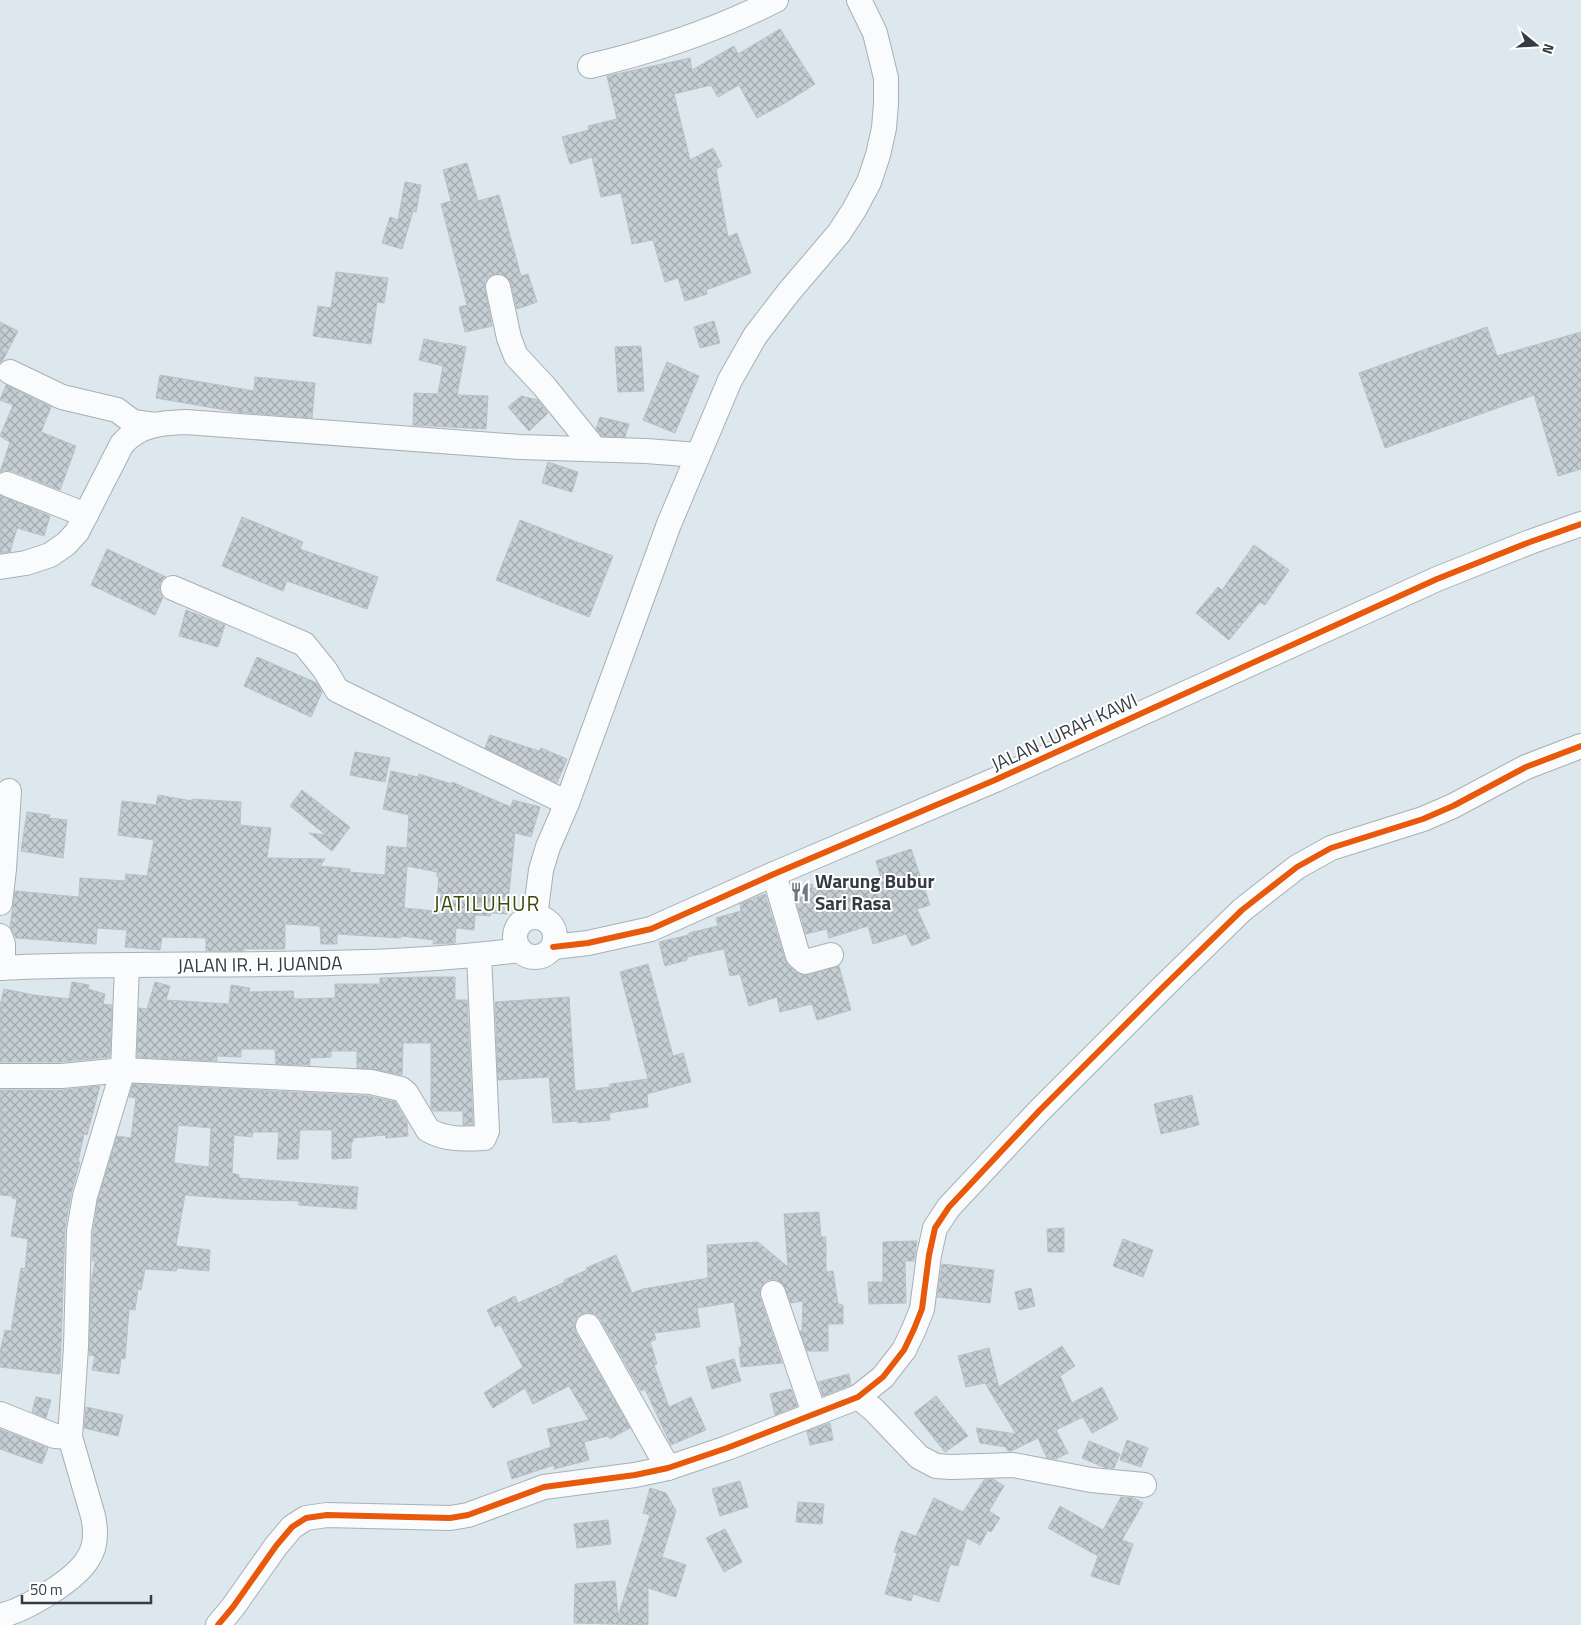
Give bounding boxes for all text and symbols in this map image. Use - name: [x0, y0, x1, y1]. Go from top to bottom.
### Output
- north arrow: [1511, 20, 1561, 70]
- text: N: [1537, 41, 1560, 57]
- street label: JALAN LURAH KAWI: [986, 685, 1142, 778]
- place label: Warung Bubur Sari Rasa: [815, 866, 935, 917]
- restaurant icon: Warung Bubur Sari Rasa: [789, 881, 811, 903]
- district label: JATILUHUR: [434, 887, 540, 919]
- street label: JALAN IR. H. JUANDA: [177, 948, 343, 979]
- scale bar: [22, 1572, 151, 1604]
- text: 50 m: [30, 1578, 63, 1601]

